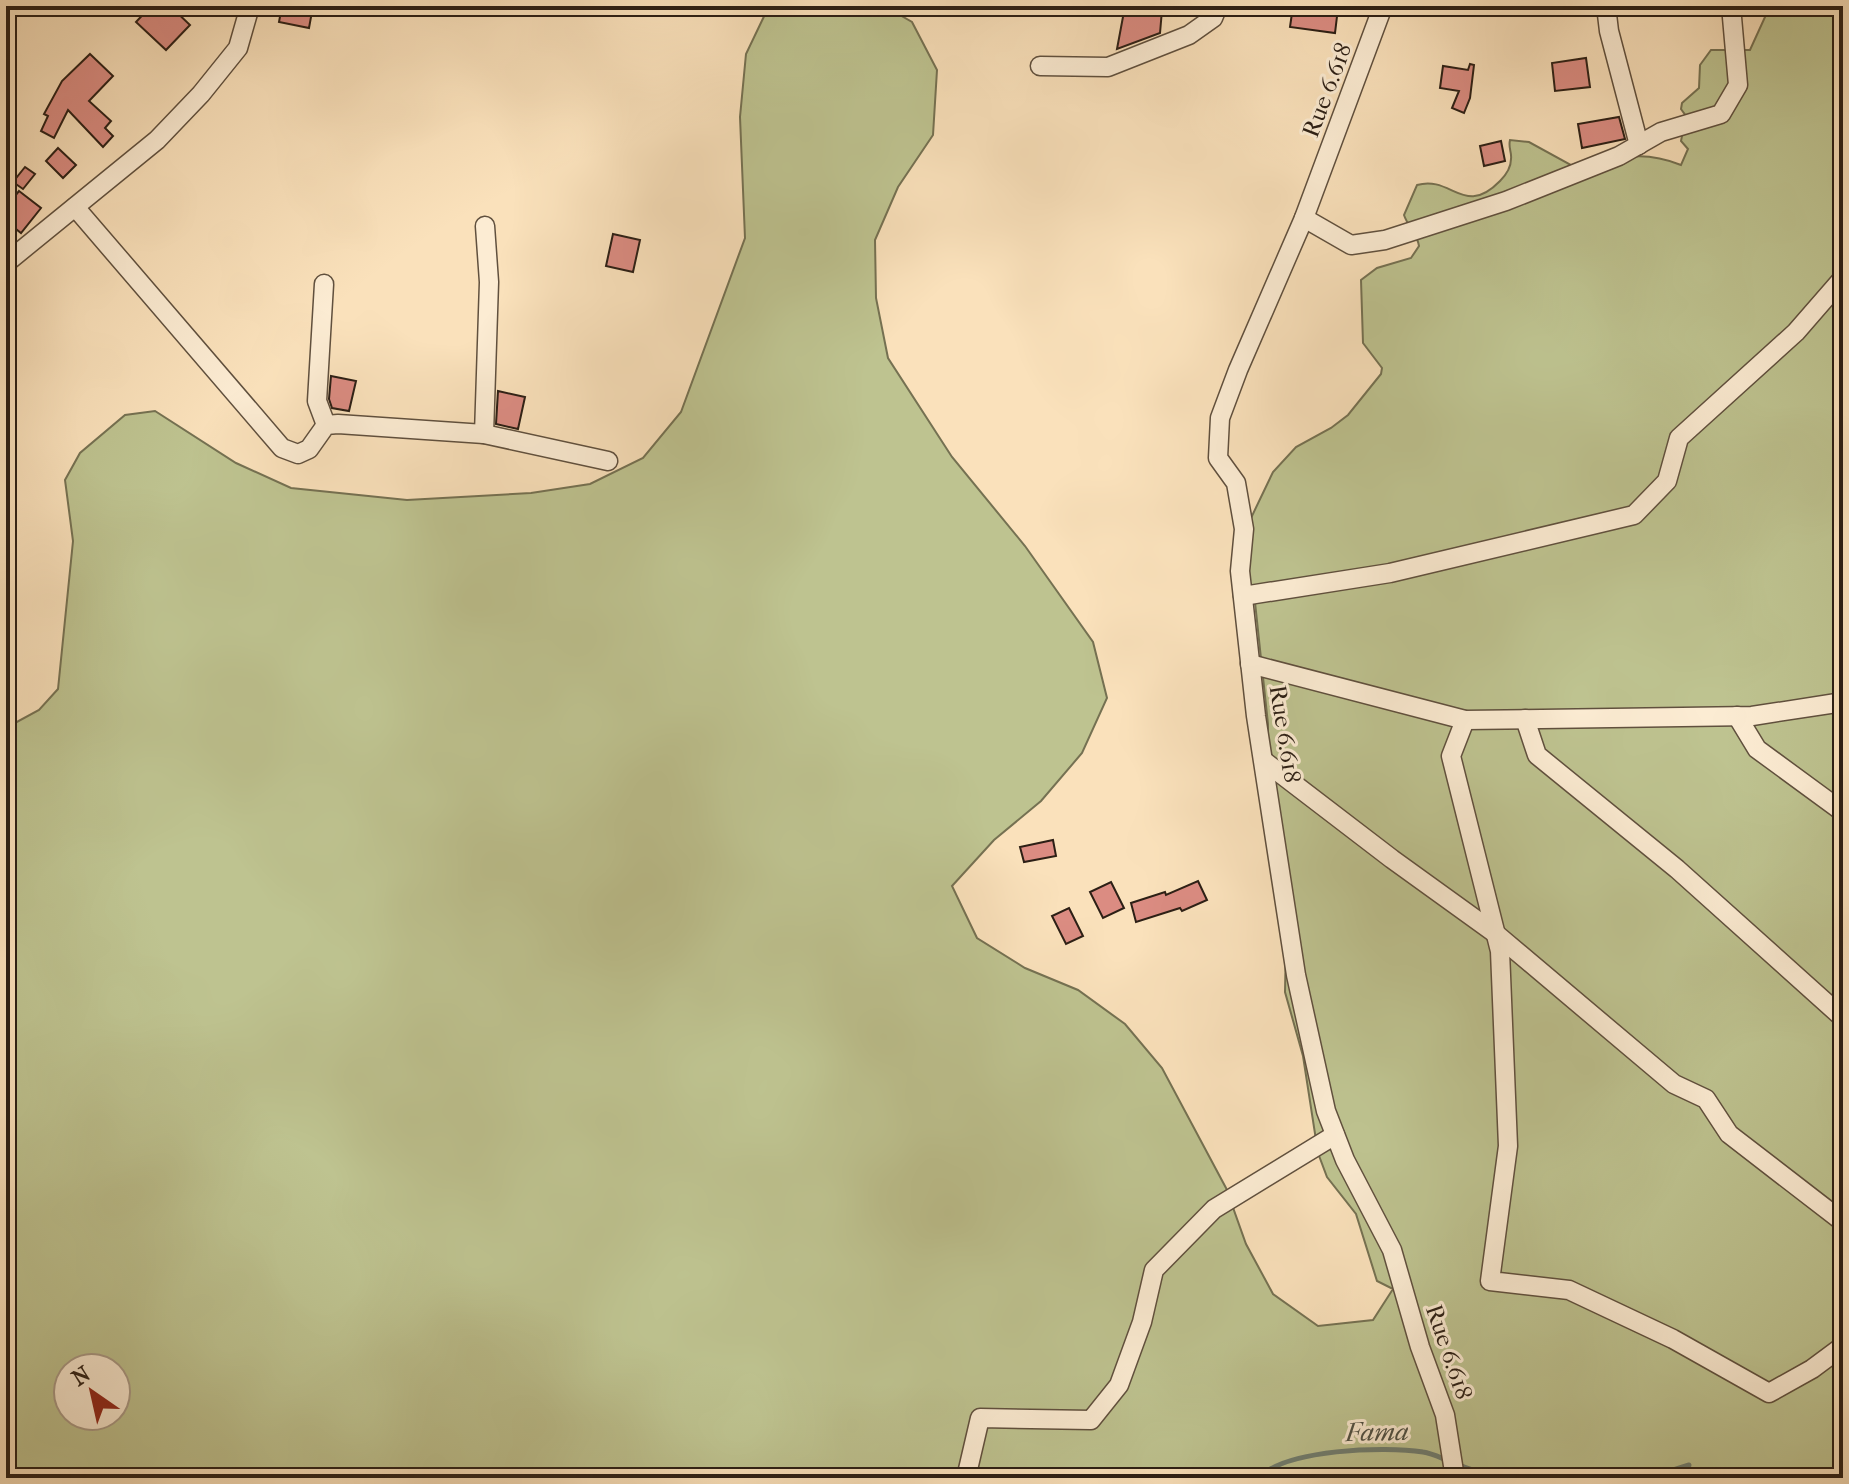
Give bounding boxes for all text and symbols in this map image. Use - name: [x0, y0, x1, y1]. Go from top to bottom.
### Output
- street label: Rue 6.618: [1296, 39, 1358, 141]
- street label: Rue 6.618: [1263, 683, 1307, 785]
- street label: Rue 6.618: [1420, 1301, 1478, 1403]
- north arrow: [52, 1352, 132, 1432]
- text: N: [67, 1361, 96, 1392]
- water label: Fama: [1344, 1416, 1409, 1448]

